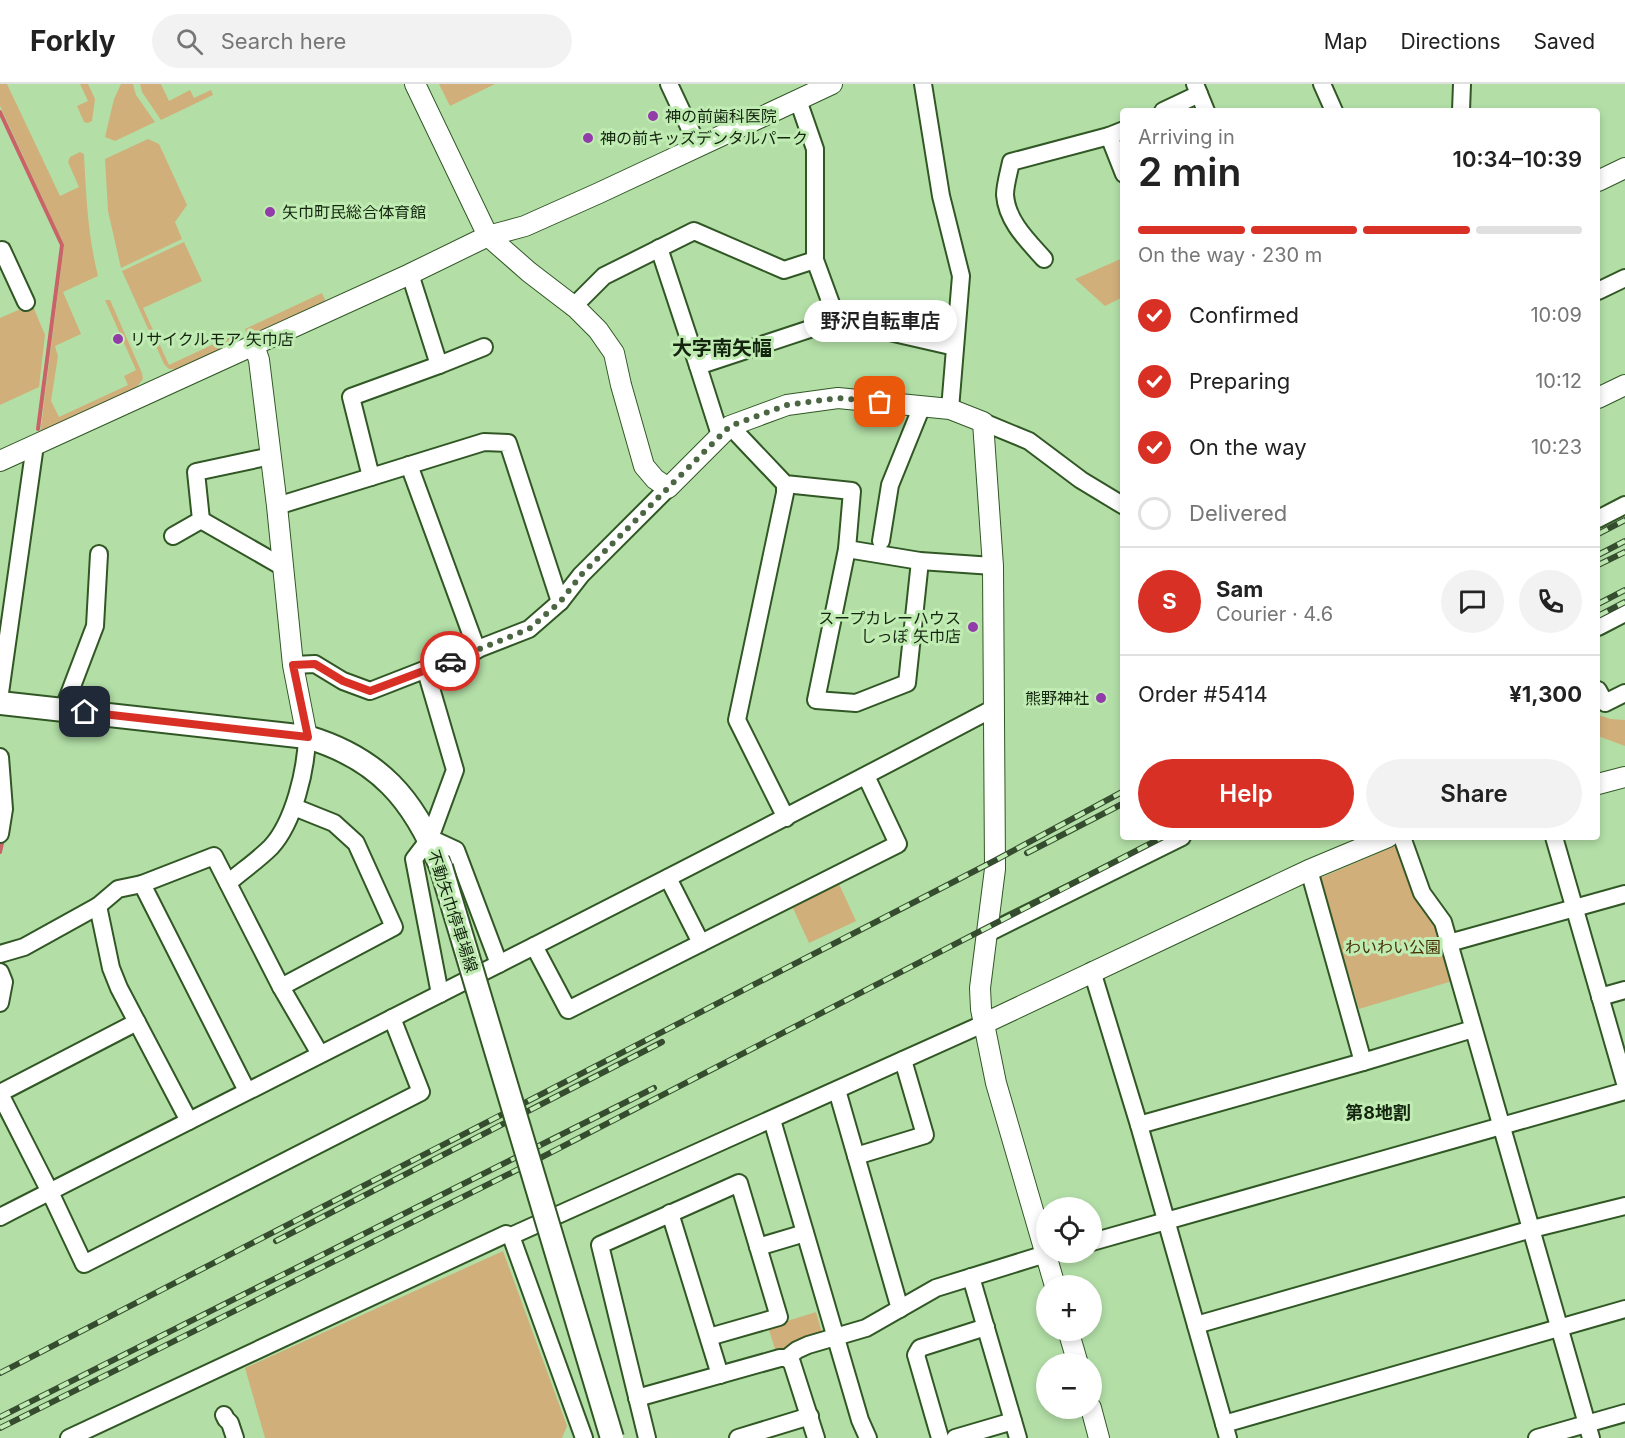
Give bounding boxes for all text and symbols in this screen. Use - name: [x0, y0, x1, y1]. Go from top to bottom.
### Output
- search box: [152, 14, 572, 68]
- text: Forkly: [30, 24, 116, 58]
- icon: search: [173, 25, 206, 58]
- text: Search here: [221, 28, 346, 54]
- text: Map: [1324, 29, 1367, 54]
- text: Directions: [1400, 29, 1501, 54]
- text: Saved: [1534, 29, 1595, 54]
- place label: 神の前歯科医院: [665, 106, 777, 126]
- marker: 神の前歯科医院: [646, 109, 660, 123]
- text: Arriving in: [1138, 125, 1235, 149]
- place label: 神の前キッズデンタルパーク: [600, 128, 808, 148]
- marker: 神の前キッズデンタルパーク: [581, 131, 595, 145]
- text: 10:34–10:39: [1453, 146, 1582, 172]
- text: 2 min: [1138, 148, 1241, 195]
- place label: 矢巾町民総合体育館: [282, 202, 426, 222]
- marker: 矢巾町民総合体育館: [263, 205, 277, 219]
- text: On the way · 230 m: [1138, 243, 1322, 267]
- icon: check: [1138, 299, 1171, 332]
- callout: 野沢自転車店: [804, 300, 956, 342]
- text: Confirmed: [1189, 302, 1299, 328]
- text: 10:09: [1530, 303, 1582, 327]
- text: 野沢自転車店: [821, 309, 941, 333]
- place label: リサイクルモア 矢巾店: [130, 329, 294, 349]
- marker: リサイクルモア 矢巾店: [111, 332, 125, 346]
- district label: 大字南矢幅: [672, 336, 772, 360]
- icon: check: [1138, 365, 1171, 398]
- text: Preparing: [1189, 368, 1290, 394]
- text: 10:12: [1535, 369, 1582, 393]
- pin: [854, 376, 905, 427]
- icon: bag: [863, 385, 896, 418]
- icon: check: [1138, 431, 1171, 464]
- text: On the way: [1189, 434, 1307, 460]
- text: 10:23: [1531, 435, 1582, 459]
- text: Delivered: [1189, 500, 1287, 526]
- button: chat: [1441, 570, 1504, 633]
- button: phone: [1519, 570, 1582, 633]
- text: Sam: [1216, 576, 1263, 602]
- text: S: [1162, 588, 1177, 614]
- text: Courier · 4.6: [1216, 602, 1333, 626]
- place label: スープカレーハウス しっぽ 矢巾店: [818, 608, 961, 646]
- marker: スープカレーハウス しっぽ 矢巾店: [966, 620, 980, 634]
- courier: [420, 631, 480, 691]
- icon: car: [434, 645, 467, 678]
- text: Order #5414: [1138, 681, 1268, 707]
- text: ¥1,300: [1509, 681, 1582, 707]
- pin: [59, 686, 110, 737]
- place label: 熊野神社: [1025, 688, 1089, 708]
- marker: 熊野神社: [1094, 691, 1108, 705]
- icon: home: [68, 695, 101, 728]
- button: Help: [1138, 759, 1354, 828]
- button: Share: [1366, 759, 1582, 828]
- street label: 不動矢巾停車場線: [424, 847, 482, 975]
- park label: わいわい公園: [1345, 937, 1441, 957]
- district label: 第8地割: [1345, 1102, 1411, 1123]
- map controls: [1036, 1197, 1102, 1419]
- button: locate: [1036, 1197, 1102, 1263]
- button: +: [1036, 1275, 1102, 1341]
- button: −: [1036, 1353, 1102, 1419]

